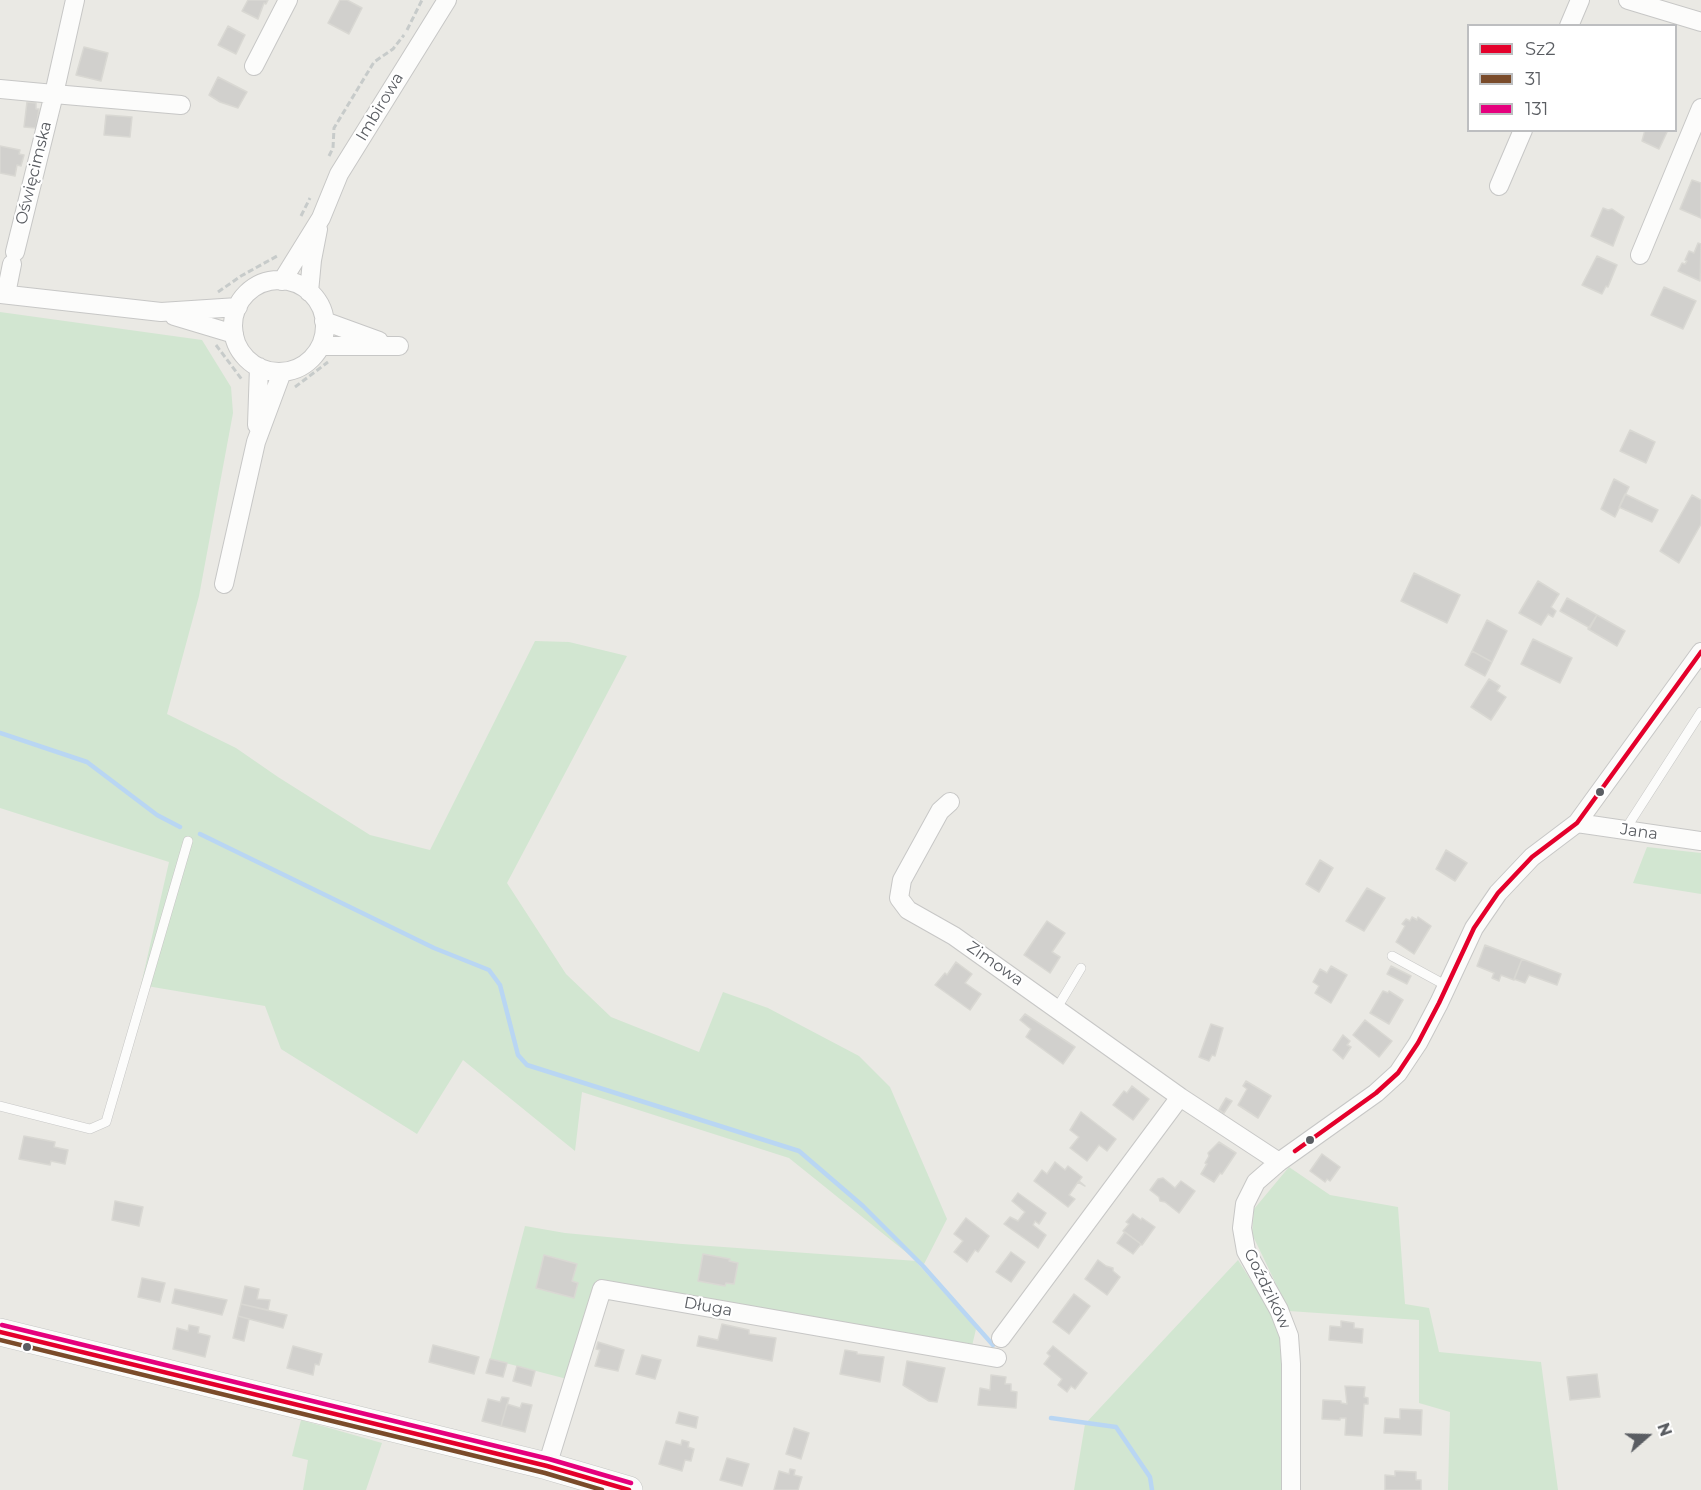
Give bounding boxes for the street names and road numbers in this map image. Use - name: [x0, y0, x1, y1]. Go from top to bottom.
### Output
- street label: Imbirowa: [352, 69, 408, 145]
- street label: Oświęcimska: [12, 119, 56, 227]
- street label: Jana: [1619, 820, 1659, 844]
- street label: Zimowa: [963, 938, 1027, 990]
- street label: Goździków: [1239, 1246, 1295, 1332]
- street label: Długa: [682, 1293, 734, 1321]

